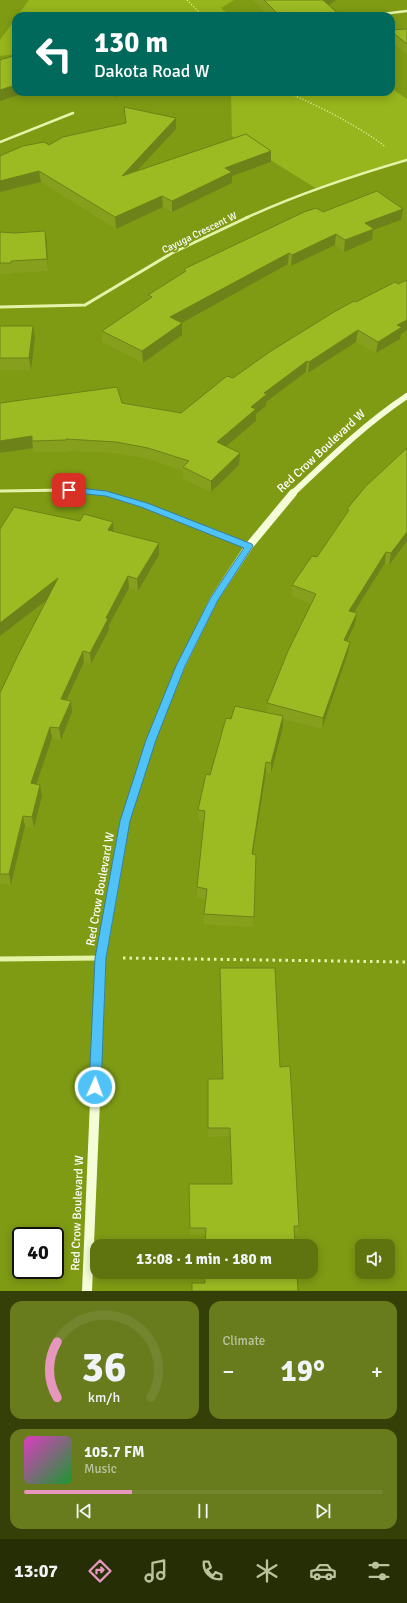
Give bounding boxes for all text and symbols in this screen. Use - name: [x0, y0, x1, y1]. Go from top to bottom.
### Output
- text: 130 m: [94, 26, 168, 60]
- icon: left: [28, 28, 80, 80]
- text: Dakota Road W: [94, 60, 210, 82]
- street label: Cayuga Crescent W: [160, 209, 239, 256]
- street label: Red Crow Boulevard W: [274, 407, 369, 496]
- pin: [52, 473, 86, 507]
- icon: arrive: [58, 479, 80, 501]
- street label: Red Crow Boulevard W: [83, 831, 118, 947]
- position arrow: [74, 1066, 116, 1108]
- street label: Red Crow Boulevard W: [68, 1155, 87, 1271]
- speed limit sign: 40: [12, 1227, 64, 1279]
- map controls: [355, 1239, 395, 1279]
- button: sound: [355, 1239, 395, 1279]
- text: 13:08 · 1 min · 180 m: [136, 1250, 272, 1268]
- text: Climate: [223, 1333, 265, 1349]
- text: 36: [82, 1342, 127, 1393]
- text: 19°: [281, 1353, 325, 1390]
- text: −: [223, 1358, 234, 1385]
- text: +: [371, 1358, 383, 1385]
- text: km/h: [88, 1389, 120, 1406]
- text: 105.7 FM: [84, 1443, 145, 1461]
- text: Music: [84, 1461, 117, 1477]
- icon: previous: [73, 1500, 95, 1522]
- icon: pause: [192, 1500, 214, 1522]
- icon: next: [312, 1500, 334, 1522]
- icon: directions: [86, 1557, 114, 1585]
- icon: music: [142, 1557, 170, 1585]
- icon: phone: [198, 1557, 226, 1585]
- icon: climate: [253, 1557, 281, 1585]
- icon: car: [309, 1557, 337, 1585]
- icon: filters: [365, 1557, 393, 1585]
- text: 13:07: [14, 1560, 58, 1582]

